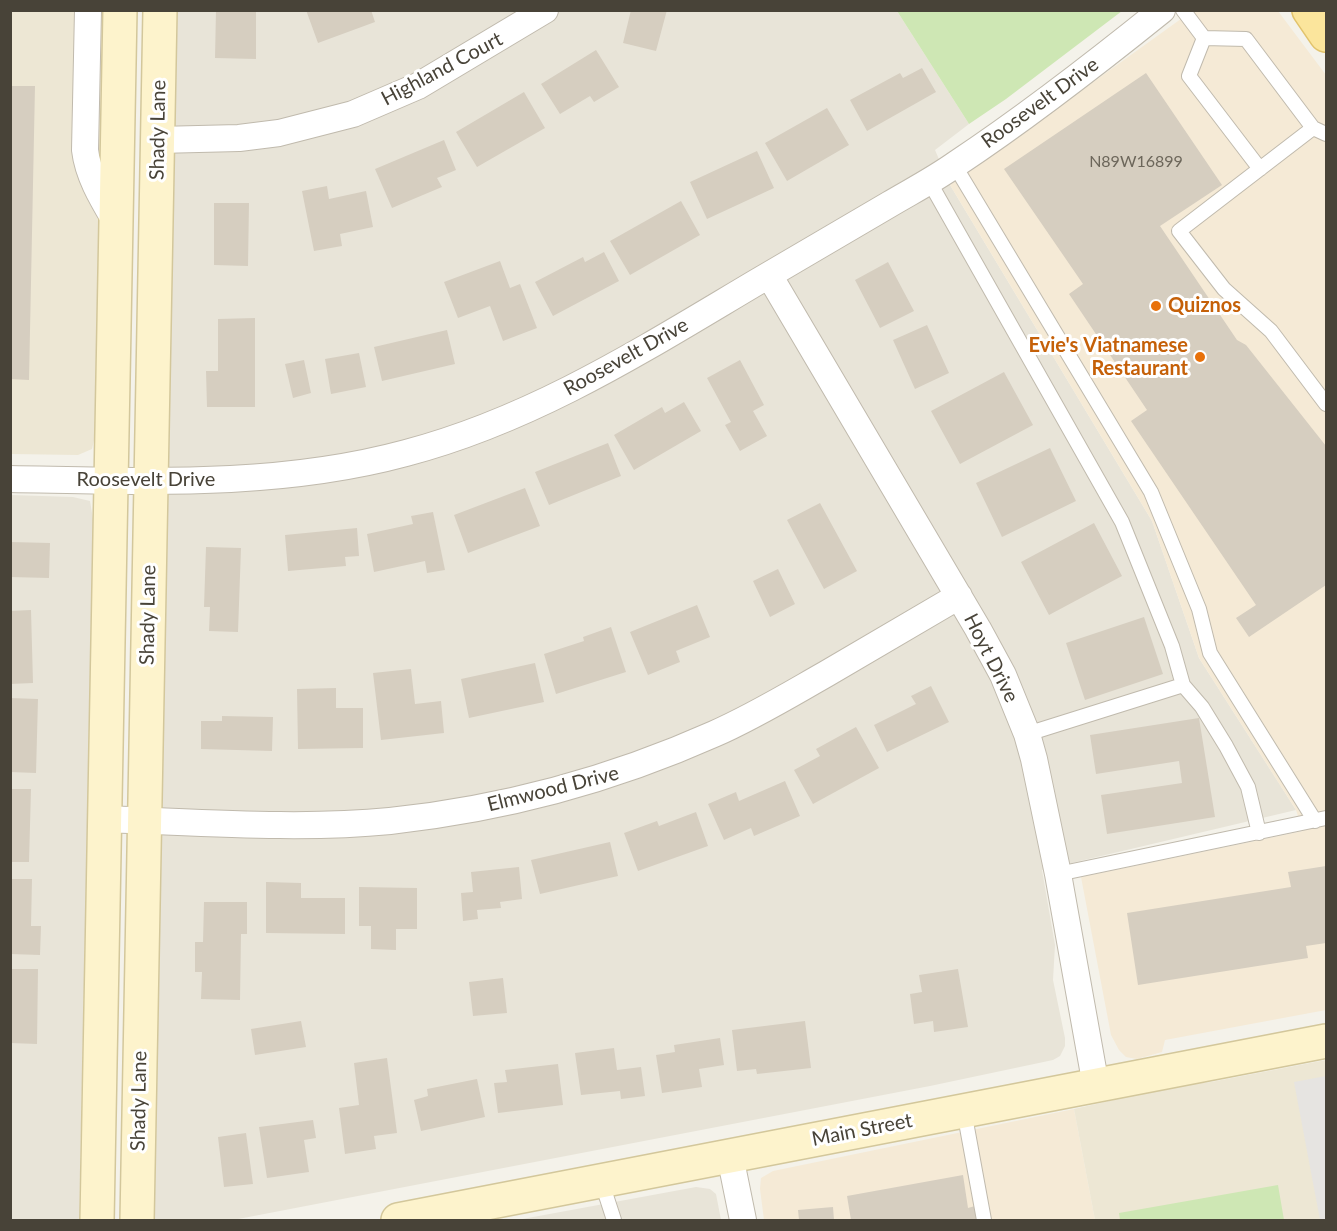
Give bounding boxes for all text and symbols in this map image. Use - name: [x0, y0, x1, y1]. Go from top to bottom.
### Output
- street label: Highland Court: [377, 27, 507, 111]
- street label: Roosevelt Drive: [977, 52, 1103, 154]
- street label: Shady Lane: [145, 80, 171, 180]
- house number: N89W16899: [1089, 152, 1183, 172]
- place label: Quiznos: [1168, 294, 1241, 318]
- marker: Quiznos: [1149, 299, 1163, 313]
- street label: Roosevelt Drive: [559, 313, 693, 401]
- place label: Evie's Viatnamese Restaurant: [1029, 334, 1188, 381]
- marker: Evie's Viatnamese Restaurant: [1193, 350, 1207, 364]
- street label: Roosevelt Drive: [77, 468, 215, 492]
- street label: Shady Lane: [135, 565, 161, 665]
- street label: Hoyt Drive: [958, 610, 1024, 706]
- street label: Elmwood Drive: [485, 761, 621, 817]
- street label: Shady Lane: [126, 1051, 152, 1151]
- street label: Main Street: [810, 1108, 914, 1152]

